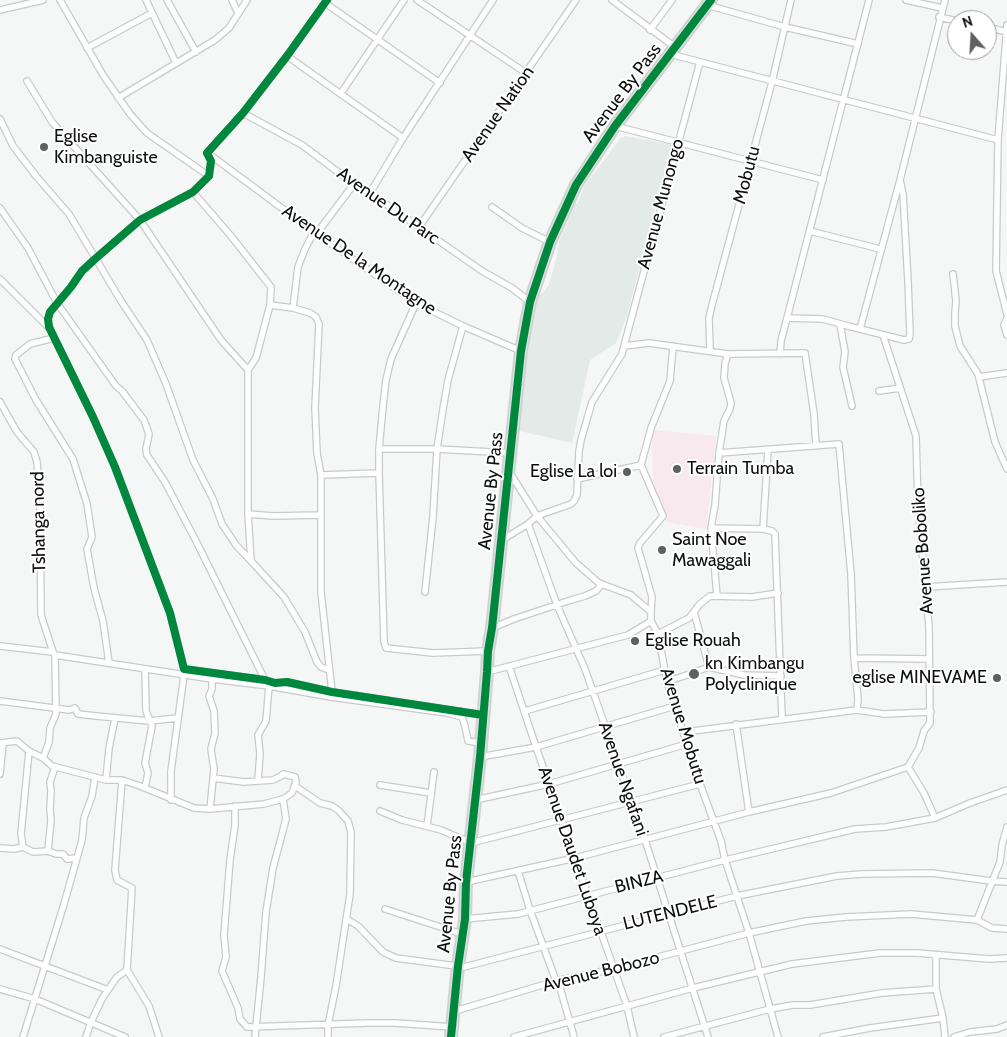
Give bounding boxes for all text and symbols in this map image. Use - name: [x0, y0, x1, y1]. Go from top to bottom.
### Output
- north arrow: [947, 10, 997, 60]
- text: N: [960, 12, 975, 32]
- street label: Avenue By Pass: [578, 39, 666, 147]
- street label: Avenue Nation: [457, 62, 539, 166]
- place label: Eglise Kimbanguiste: [54, 126, 158, 168]
- street label: Avenue Munongo: [633, 137, 689, 271]
- marker: Eglise Kimbanguiste: [38, 141, 50, 153]
- street label: Mobutu: [729, 144, 765, 206]
- street label: Avenue Du Parc: [333, 163, 443, 249]
- street label: Avenue De la Montagne: [278, 200, 440, 320]
- street label: Avenue By Pass: [474, 431, 508, 551]
- place label: Terrain Tumba: [687, 458, 794, 480]
- place label: Eglise La loi: [530, 461, 617, 483]
- marker: Terrain Tumba: [671, 463, 683, 475]
- marker: Eglise La loi: [621, 466, 633, 478]
- street label: Tshanga nord: [27, 471, 51, 573]
- street label: Avenue Boboliko: [908, 487, 938, 615]
- place label: Saint Noe Mawaggali: [672, 529, 751, 572]
- marker: Saint Noe Mawaggali: [656, 544, 668, 556]
- place label: Eglise Rouah: [645, 630, 741, 652]
- marker: Eglise Rouah: [629, 635, 641, 647]
- place label: kn Kimbangu Polyclinique: [705, 653, 804, 696]
- street label: Avenue Mobutu: [655, 665, 711, 787]
- marker: kn Kimbangu Polyclinique: [687, 667, 701, 681]
- place label: eglise MINEVAME: [853, 667, 987, 689]
- marker: eglise MINEVAME: [991, 672, 1003, 684]
- street label: Avenue Ngafani: [593, 719, 653, 839]
- street label: Avenue Daudet Luboya: [533, 764, 611, 938]
- street label: Avenue By Pass: [433, 834, 467, 954]
- street label: BINZA: [613, 866, 665, 898]
- street label: LUTENDELE: [621, 891, 719, 935]
- street label: Avenue Bobozo: [540, 947, 662, 997]

